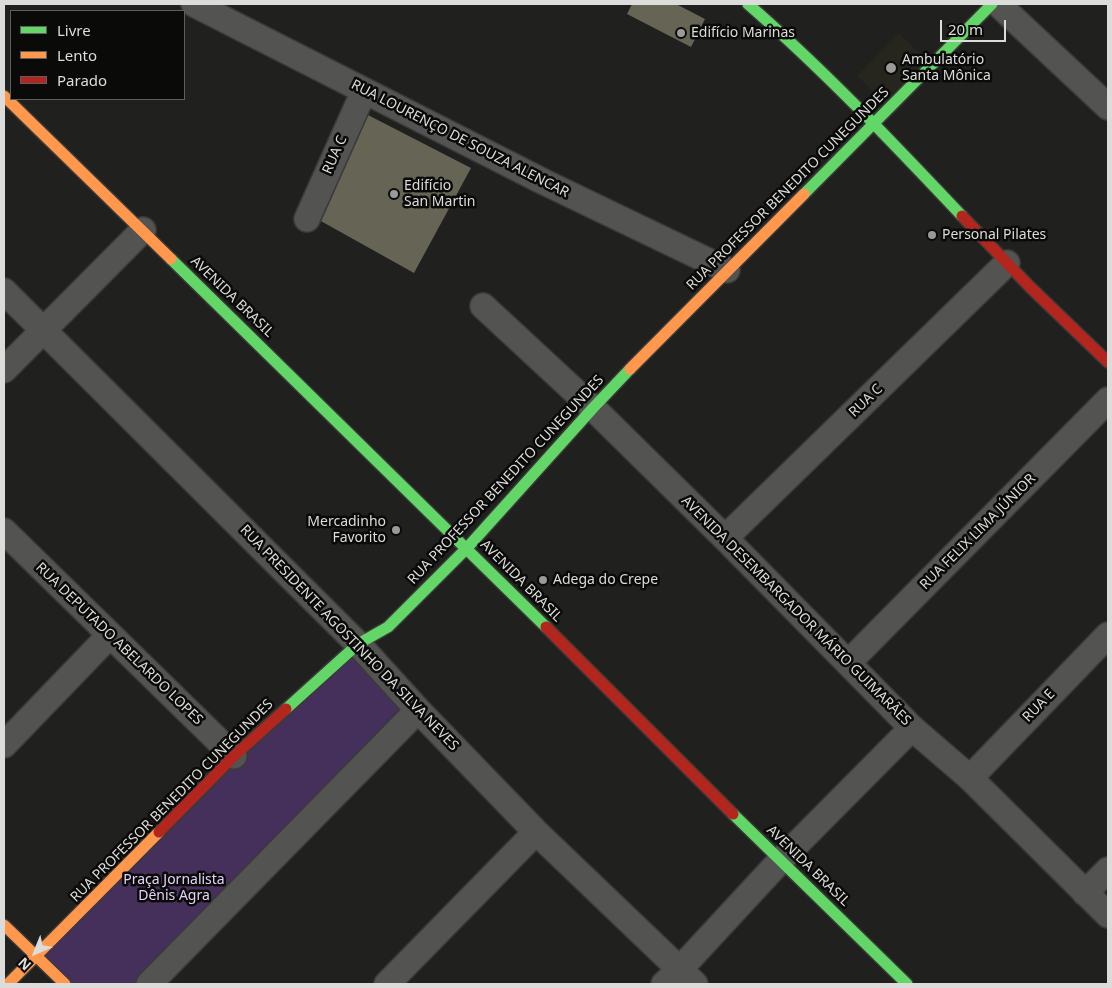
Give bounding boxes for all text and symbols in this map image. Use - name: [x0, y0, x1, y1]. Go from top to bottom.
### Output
- legend: [10, 10, 185, 100]
- scale bar: [942, 10, 1008, 42]
- text: 20 m: [948, 19, 983, 39]
- text: Livre: [57, 20, 91, 40]
- place label: Edifício Marinas: [691, 25, 795, 41]
- marker: Edifício Marinas: [675, 27, 687, 39]
- text: Lento: [57, 45, 97, 65]
- place label: Ambulatório Santa Mônica: [902, 52, 991, 84]
- marker: Ambulatório Santa Mônica: [884, 61, 898, 75]
- text: Parado: [57, 70, 107, 90]
- street label: RUA LOURENÇO DE SOUZA ALENCAR: [348, 77, 572, 201]
- street label: RUA PROFESSOR BENEDITO CUNEGUNDES: [683, 84, 893, 294]
- street label: RUA C: [319, 133, 351, 177]
- place label: Edifício San Martin: [404, 178, 475, 210]
- marker: Edifício San Martin: [388, 188, 400, 200]
- place label: Personal Pilates: [942, 227, 1046, 243]
- marker: Personal Pilates: [926, 229, 938, 241]
- street label: AVENIDA BRASIL: [187, 253, 277, 341]
- street label: RUA PROFESSOR BENEDITO CUNEGUNDES: [404, 372, 608, 588]
- street label: RUA C: [846, 381, 886, 421]
- street label: RUA FELIX LIMA JÚNIOR: [917, 471, 1039, 593]
- street label: AVENIDA DESEMBARGADOR MÁRIO GUIMARÃES: [678, 493, 914, 729]
- place label: Mercadinho Favorito: [307, 514, 386, 546]
- street label: RUA PRESIDENTE AGOSTINHO DA SILVA NEVES: [236, 522, 462, 754]
- marker: Mercadinho Favorito: [390, 524, 402, 536]
- street label: AVENIDA BRASIL: [477, 537, 565, 625]
- street label: RUA DEPUTADO ABELARDO LOPES: [32, 559, 206, 729]
- place label: Adega do Crepe: [553, 572, 658, 588]
- marker: Adega do Crepe: [537, 574, 549, 586]
- street label: RUA E: [1019, 686, 1059, 726]
- street label: RUA PROFESSOR BENEDITO CUNEGUNDES: [67, 696, 277, 906]
- street label: AVENIDA BRASIL: [763, 822, 853, 910]
- park label: Praça Jornalista Dênis Agra: [123, 872, 225, 904]
- north arrow: [10, 928, 60, 978]
- text: N: [14, 953, 35, 975]

